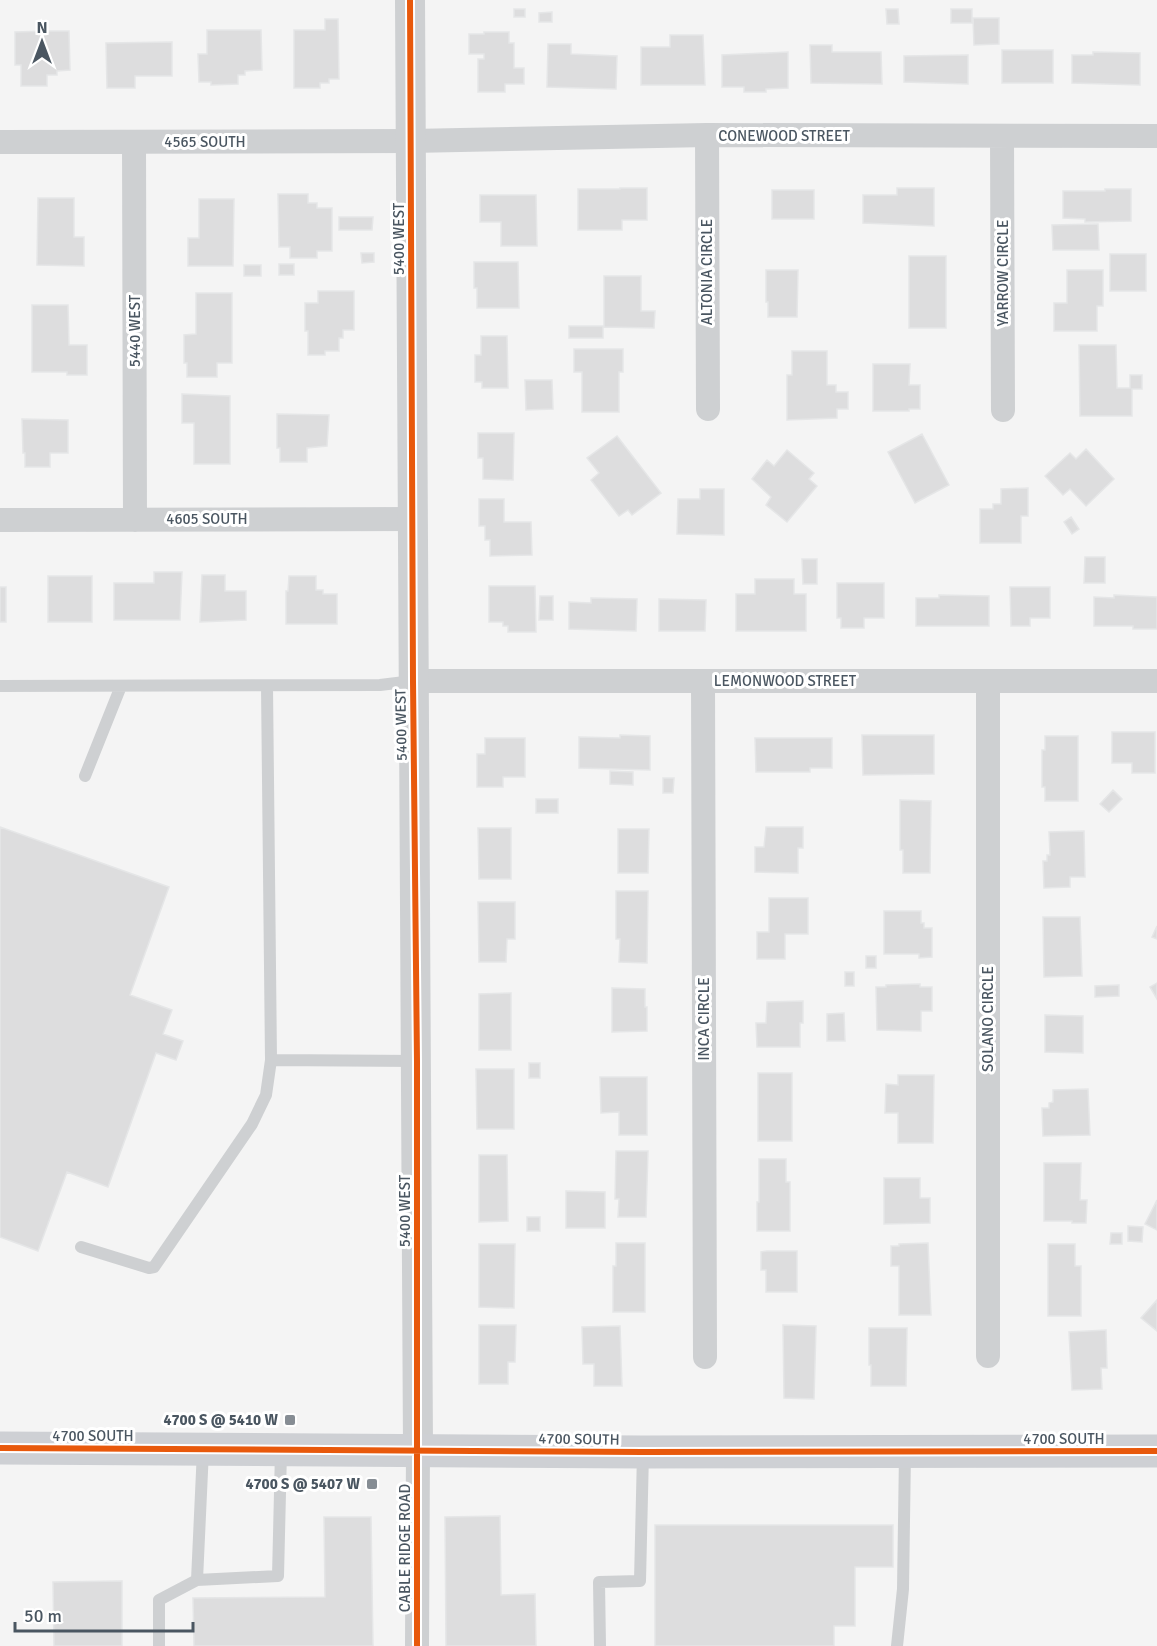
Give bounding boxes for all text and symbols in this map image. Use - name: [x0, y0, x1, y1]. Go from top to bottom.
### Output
- north arrow: [12, 12, 72, 72]
- text: N: [36, 18, 48, 38]
- street label: CONEWOOD STREET: [718, 127, 850, 145]
- street label: 4565 SOUTH: [164, 133, 246, 151]
- street label: 5400 WEST: [390, 202, 408, 275]
- street label: ALTONIA CIRCLE: [698, 219, 716, 325]
- street label: YARROW CIRCLE: [994, 219, 1012, 327]
- street label: 5440 WEST: [126, 294, 144, 367]
- street label: 4605 SOUTH: [166, 510, 248, 528]
- street label: LEMONWOOD STREET: [714, 672, 857, 690]
- street label: 5400 WEST: [391, 688, 411, 761]
- street label: SOLANO CIRCLE: [979, 966, 997, 1072]
- street label: INCA CIRCLE: [695, 977, 713, 1061]
- street label: 5400 WEST: [396, 1174, 414, 1247]
- place label: 4700 S @ 5410 W: [163, 1411, 278, 1429]
- marker: 4700 S @ 5410 W: [283, 1413, 297, 1427]
- street label: 4700 SOUTH: [52, 1427, 134, 1445]
- street label: 4700 SOUTH: [538, 1429, 620, 1449]
- street label: 4700 SOUTH: [1023, 1430, 1105, 1448]
- place label: 4700 S @ 5407 W: [245, 1475, 360, 1493]
- marker: 4700 S @ 5407 W: [365, 1477, 379, 1491]
- street label: CABLE RIDGE ROAD: [396, 1484, 414, 1612]
- scale bar: [15, 1595, 194, 1633]
- text: 50 m: [24, 1605, 62, 1627]

